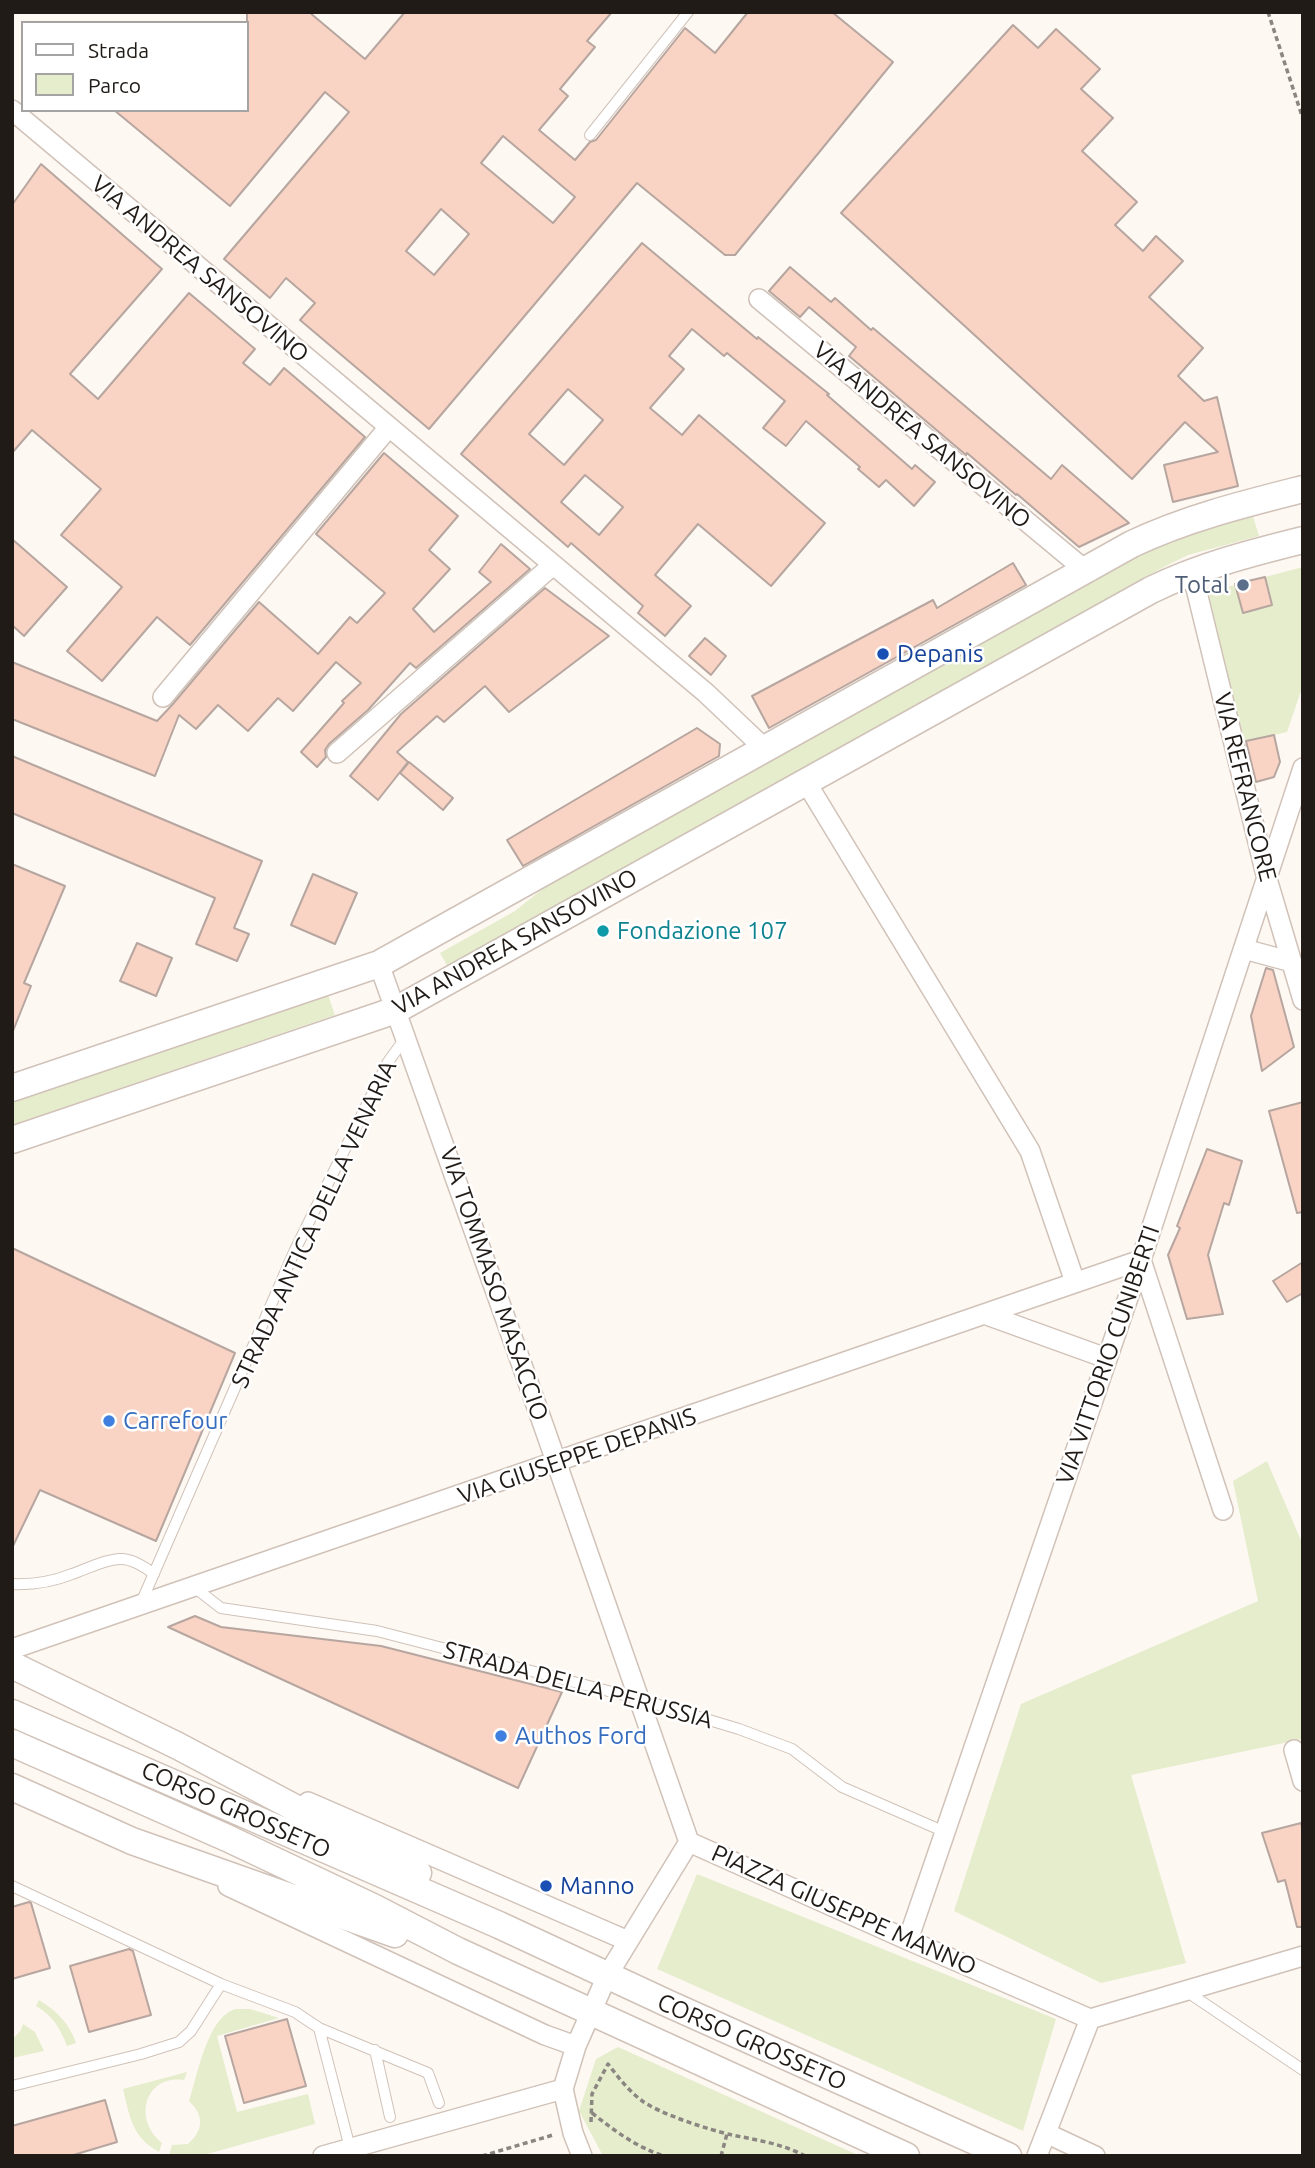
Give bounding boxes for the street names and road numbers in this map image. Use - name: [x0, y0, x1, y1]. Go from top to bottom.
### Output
- street label: VIA ANDREA SANSOVINO: [85, 169, 315, 369]
- street label: VIA ANDREA SANSOVINO: [807, 335, 1037, 535]
- street label: VIA REFRANCORE: [1208, 690, 1282, 884]
- street label: VIA ANDREA SANSOVINO: [388, 863, 642, 1021]
- street label: STRADA ANTICA DELLA VENARIA: [225, 1056, 403, 1392]
- street label: VIA TOMMASO MASACCIO: [434, 1144, 554, 1424]
- street label: VIA VITTORIO CUNIBERTI: [1050, 1222, 1166, 1488]
- street label: VIA GIUSEPPE DEPANIS: [454, 1402, 700, 1510]
- street label: STRADA DELLA PERUSSIA: [440, 1635, 716, 1735]
- street label: CORSO GROSSETO: [137, 1755, 335, 1865]
- street label: PIAZZA GIUSEPPE MANNO: [707, 1839, 981, 1981]
- street label: CORSO GROSSETO: [653, 1987, 851, 2097]

